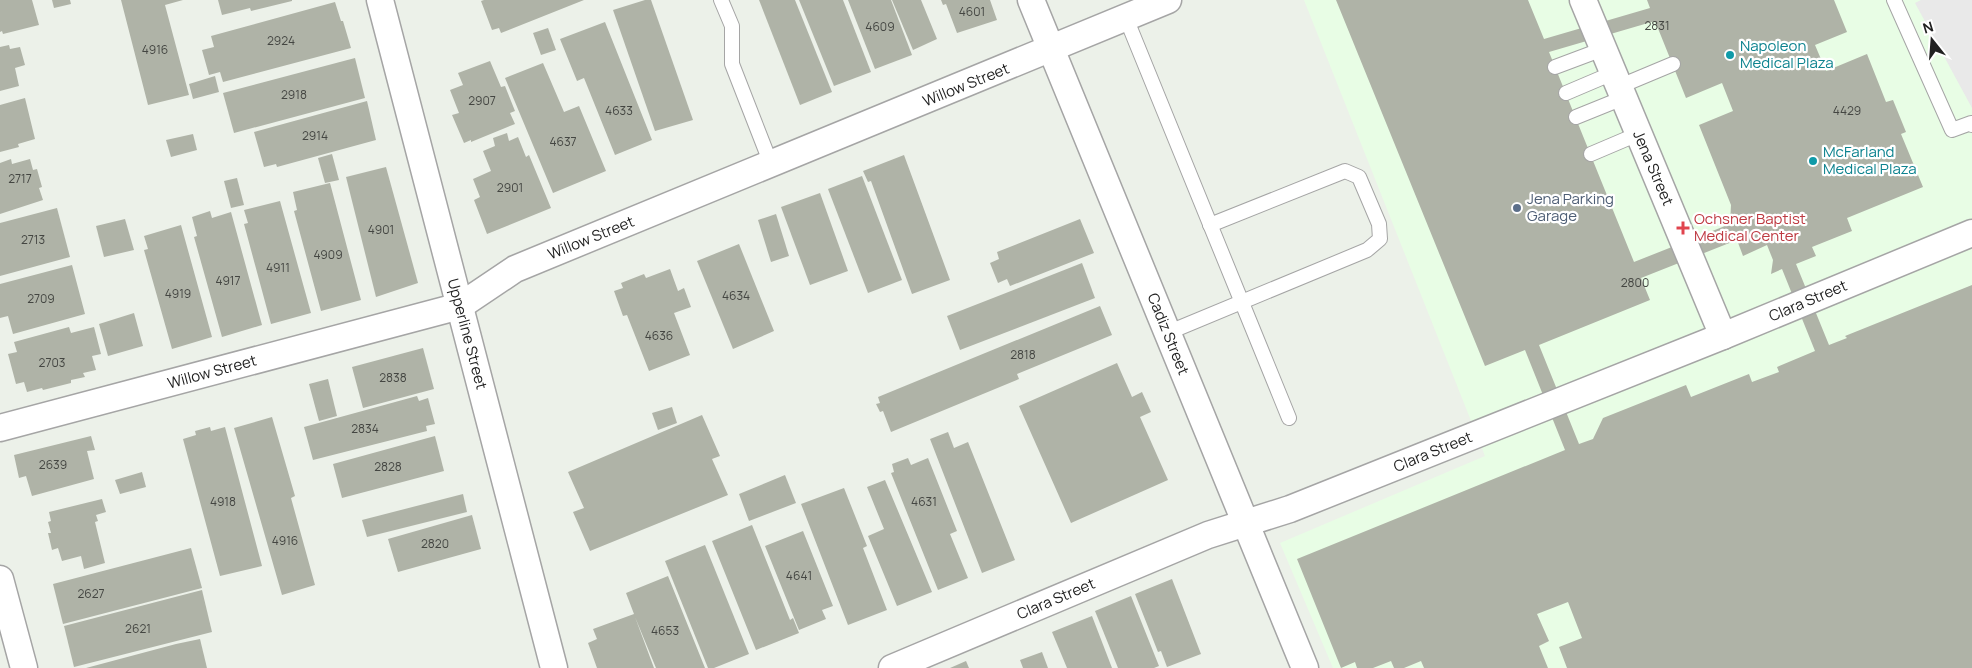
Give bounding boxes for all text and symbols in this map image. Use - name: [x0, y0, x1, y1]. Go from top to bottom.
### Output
- house number: 4601: [959, 3, 985, 20]
- north arrow: [1907, 15, 1957, 65]
- house number: 2831: [1644, 17, 1670, 34]
- text: N: [1920, 17, 1936, 38]
- house number: 4609: [865, 18, 895, 35]
- house number: 2924: [267, 32, 295, 49]
- place label: Napoleon Medical Plaza: [1740, 35, 1834, 73]
- house number: 4916: [142, 41, 168, 58]
- marker: Napoleon Medical Plaza: [1724, 49, 1736, 61]
- street label: Willow Street: [920, 58, 1012, 111]
- house number: 2918: [281, 86, 307, 103]
- house number: 2907: [468, 92, 496, 109]
- house number: 4633: [605, 102, 633, 119]
- house number: 4429: [1833, 102, 1861, 119]
- house number: 2914: [302, 127, 328, 144]
- street label: Jena Street: [1628, 127, 1679, 209]
- house number: 4637: [549, 133, 577, 150]
- place label: McFarland Medical Plaza: [1823, 141, 1917, 179]
- marker: McFarland Medical Plaza: [1807, 155, 1819, 167]
- house number: 2717: [8, 170, 32, 187]
- house number: 2901: [497, 179, 523, 196]
- place label: Jena Parking Garage: [1527, 188, 1614, 226]
- marker: Jena Parking Garage: [1511, 202, 1523, 214]
- place label: Ochsner Baptist Medical Center: [1694, 208, 1806, 246]
- street label: Willow Street: [545, 211, 637, 264]
- house number: 4901: [368, 221, 394, 238]
- marker: Ochsner Baptist Medical Center: [1676, 221, 1690, 235]
- house number: 2713: [21, 231, 45, 248]
- house number: 4909: [313, 246, 343, 263]
- house number: 4911: [266, 259, 290, 276]
- house number: 4917: [215, 272, 241, 289]
- house number: 2800: [1621, 274, 1649, 291]
- street label: Clara Street: [1765, 275, 1850, 326]
- street label: Upperline Street: [443, 276, 492, 392]
- house number: 4919: [165, 285, 191, 302]
- house number: 4634: [722, 287, 750, 304]
- house number: 2709: [27, 290, 55, 307]
- street label: Cadiz Street: [1143, 290, 1194, 378]
- house number: 4636: [645, 327, 673, 344]
- house number: 2818: [1010, 346, 1036, 363]
- street label: Willow Street: [165, 350, 259, 393]
- house number: 2703: [39, 354, 65, 371]
- house number: 2838: [379, 369, 407, 386]
- house number: 2834: [351, 420, 379, 437]
- street label: Clara Street: [1390, 426, 1475, 477]
- house number: 2639: [39, 456, 67, 473]
- house number: 2828: [374, 458, 402, 475]
- house number: 4918: [210, 493, 236, 510]
- house number: 4631: [911, 493, 937, 510]
- house number: 4916: [272, 532, 298, 549]
- house number: 2820: [421, 535, 449, 552]
- house number: 4641: [786, 567, 812, 584]
- street label: Clara Street: [1013, 573, 1098, 624]
- house number: 2627: [77, 585, 105, 602]
- house number: 2621: [125, 620, 151, 637]
- house number: 4653: [651, 622, 679, 639]

